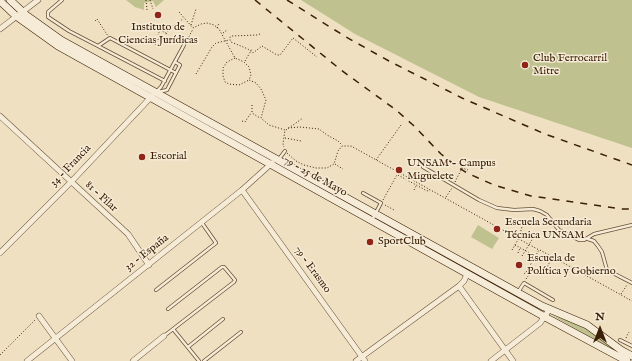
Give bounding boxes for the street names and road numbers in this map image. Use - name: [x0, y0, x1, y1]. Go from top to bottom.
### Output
- street label: 34 - Francia: [48, 142, 94, 190]
- street label: 79 - 25 de Mayo: [281, 154, 349, 200]
- street label: 81 - Pilar: [82, 179, 120, 215]
- street label: 32 - España: [122, 232, 172, 274]
- street label: 79 - Erasmo: [291, 244, 333, 296]

